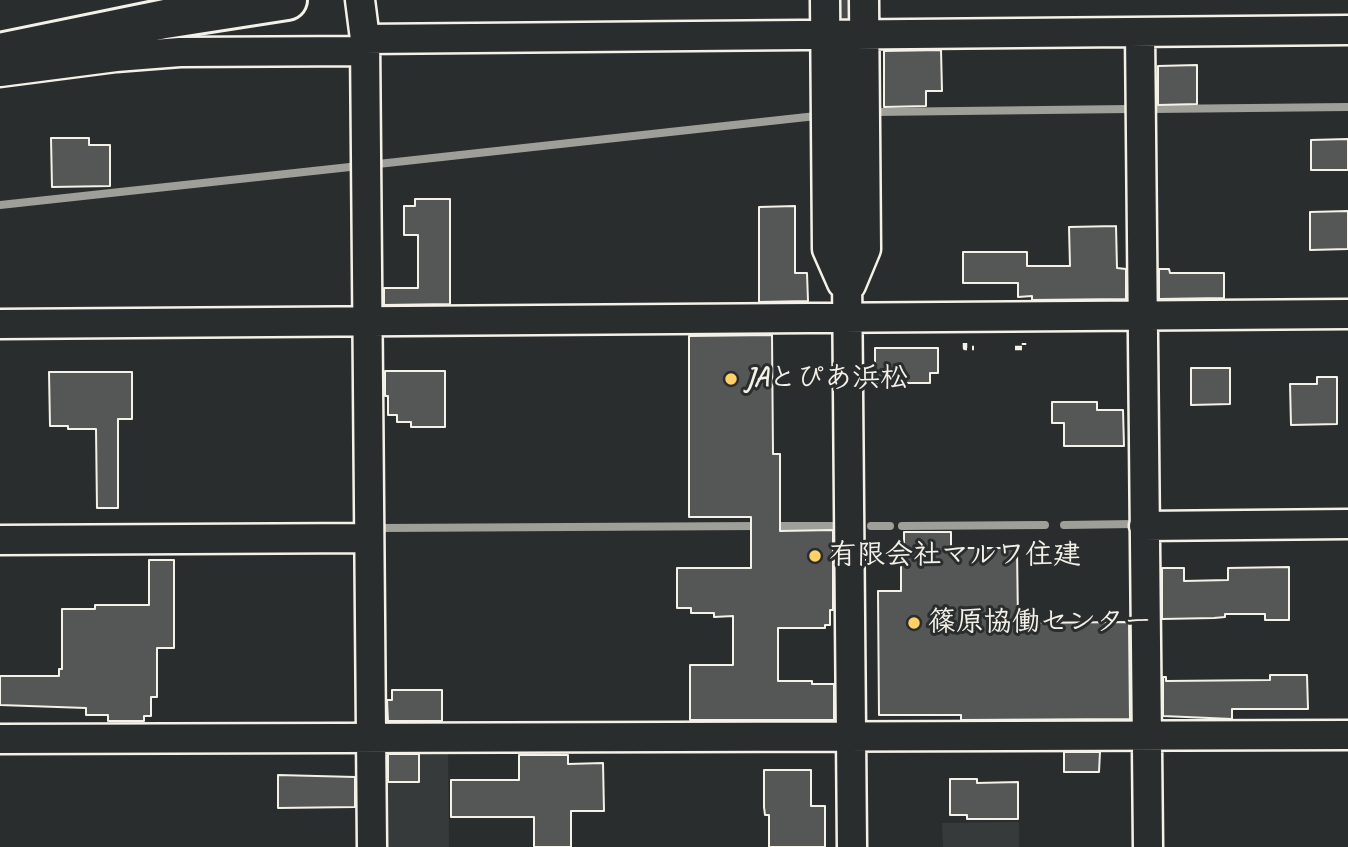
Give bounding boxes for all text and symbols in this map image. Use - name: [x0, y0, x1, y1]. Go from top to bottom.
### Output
- place label: JAとぴあ浜松: [745, 362, 908, 396]
- marker: JAとぴあ浜松: [723, 371, 739, 387]
- place label: 有限会社マルワ住建: [829, 539, 1081, 573]
- marker: 有限会社マルワ住建: [807, 548, 823, 564]
- place label: 篠原協働センター: [928, 606, 1152, 640]
- marker: 篠原協働センター: [906, 615, 922, 631]

